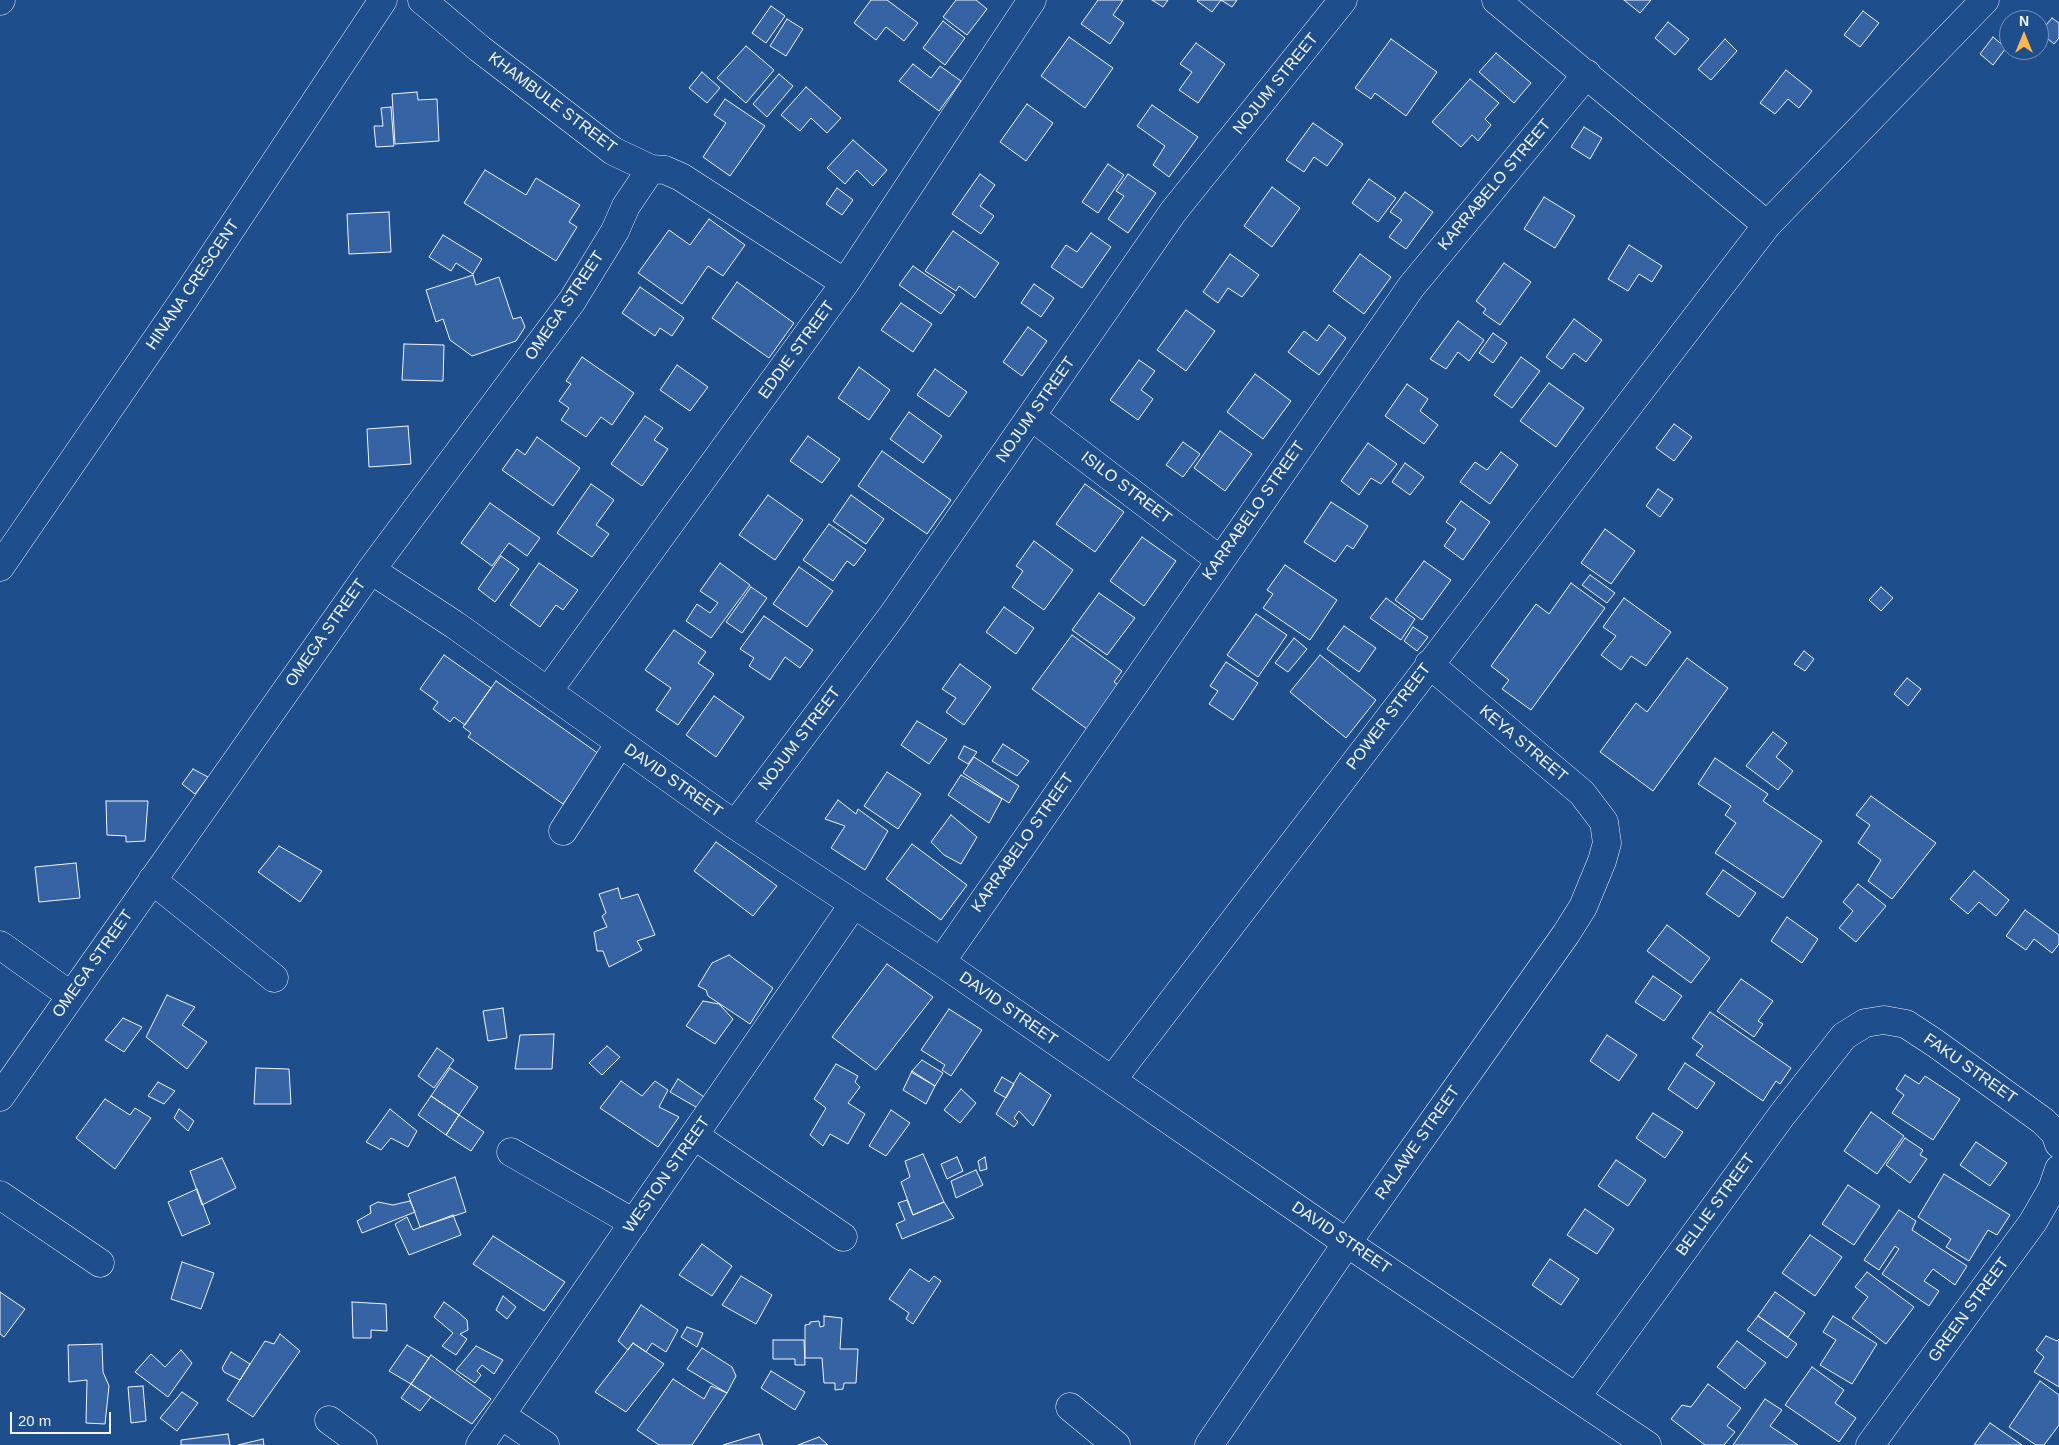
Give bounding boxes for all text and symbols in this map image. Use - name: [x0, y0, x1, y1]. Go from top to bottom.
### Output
- north arrow: [1999, 10, 2049, 60]
- text: N: [2019, 13, 2029, 29]
- street label: NOJUM STREET: [1229, 30, 1323, 138]
- street label: KHAMBULE STREET: [484, 49, 620, 157]
- street label: KARRABELO STREET: [1434, 115, 1556, 255]
- street label: HINANA CRESCENT: [142, 216, 244, 354]
- street label: OMEGA STREET: [521, 248, 609, 364]
- street label: EDDIE STREET: [755, 297, 839, 403]
- street label: NOJUM STREET: [992, 354, 1080, 466]
- street label: KARRABELO STREET: [1199, 438, 1309, 584]
- street label: ISILO STREET: [1077, 448, 1175, 528]
- street label: OMEGA STREET: [282, 575, 370, 691]
- street label: POWER STREET: [1343, 660, 1435, 774]
- street label: NOJUM STREET: [755, 684, 845, 794]
- street label: KEYA STREET: [1475, 702, 1571, 786]
- street label: DAVID STREET: [620, 740, 726, 822]
- street label: KARRABELO STREET: [968, 770, 1078, 916]
- street label: OMEGA STREET: [49, 906, 137, 1022]
- street label: DAVID STREET: [955, 968, 1061, 1050]
- street label: FAKU STREET: [1920, 1030, 2020, 1108]
- street label: RALAWE STREET: [1372, 1082, 1464, 1204]
- street label: WESTON STREET: [620, 1113, 714, 1237]
- street label: BELLIE STREET: [1672, 1150, 1760, 1260]
- street label: DAVID STREET: [1288, 1198, 1394, 1278]
- street label: GREEN STREET: [1925, 1254, 2013, 1366]
- scale bar: [12, 1402, 114, 1434]
- text: 20 m: [18, 1412, 51, 1429]

